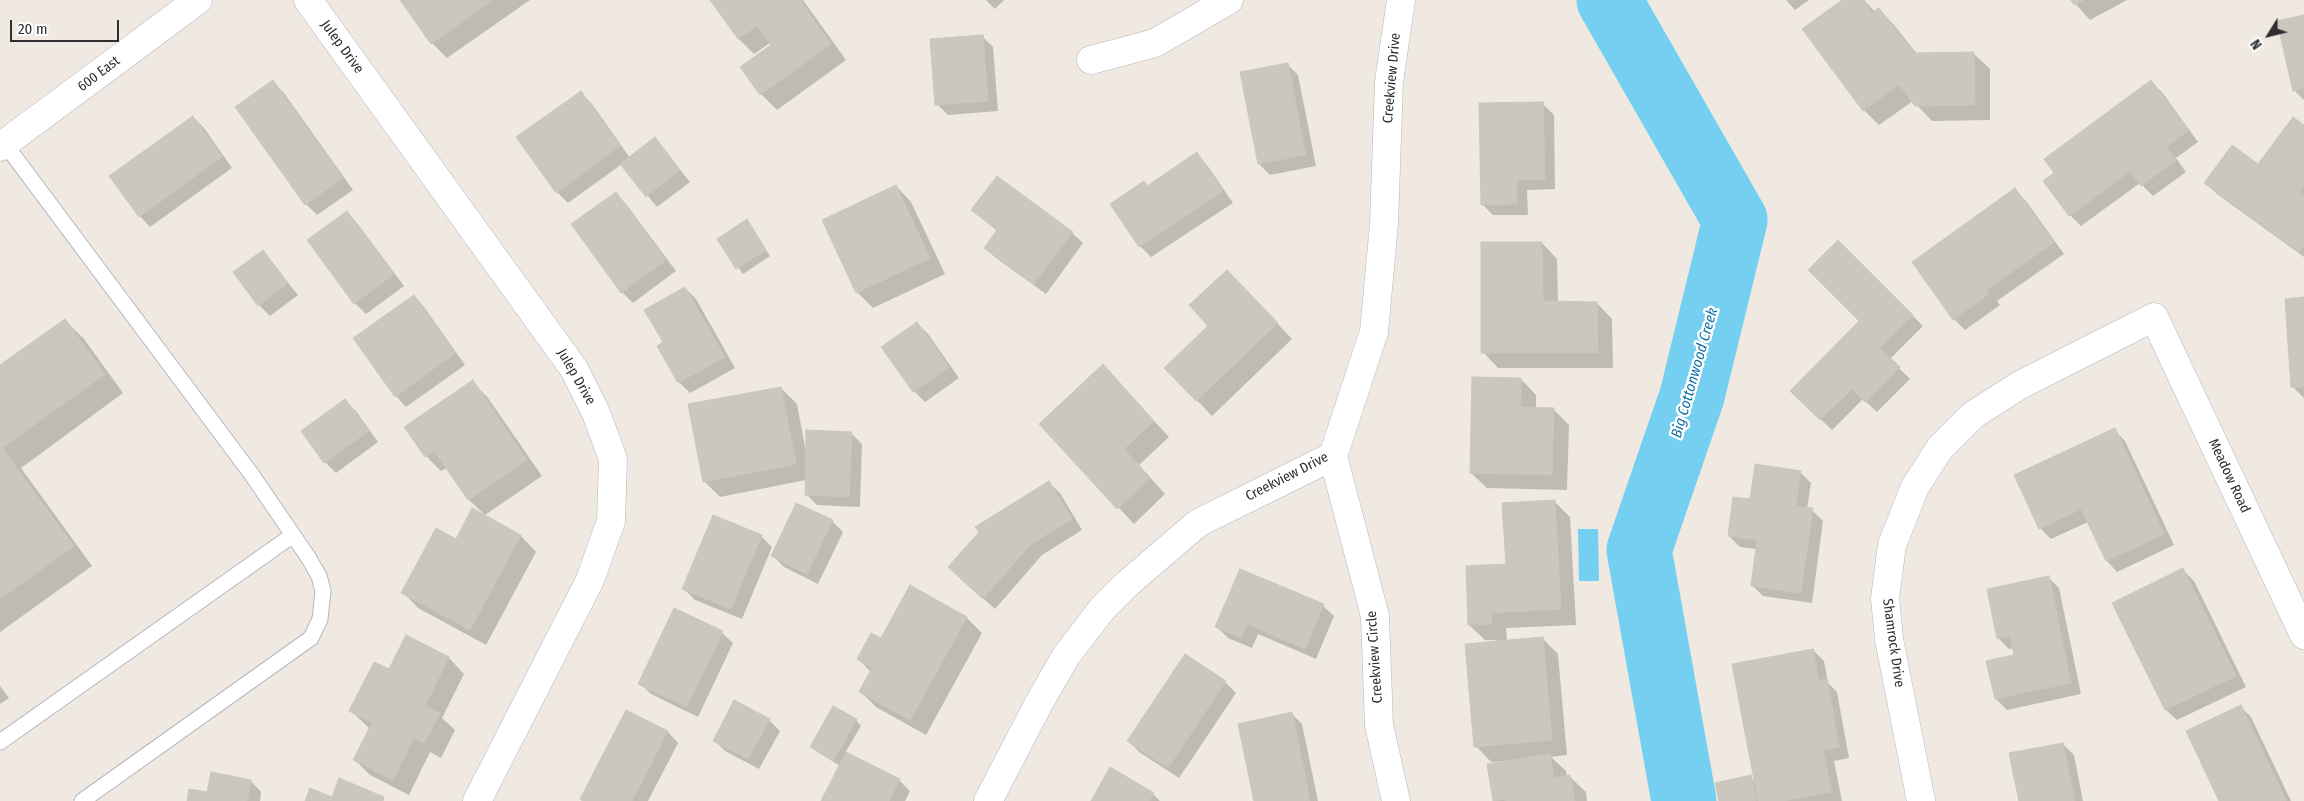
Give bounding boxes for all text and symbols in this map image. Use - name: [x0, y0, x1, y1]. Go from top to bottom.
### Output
- scale bar: [12, 10, 121, 42]
- north arrow: [2244, 10, 2294, 60]
- street label: Julep Drive: [317, 17, 367, 77]
- text: 20 m: [18, 20, 48, 38]
- street label: Creekview Drive: [1380, 32, 1404, 124]
- text: N: [2247, 36, 2266, 53]
- street label: 600 East: [75, 53, 123, 95]
- water label: Big Cottonwood Creek: [1668, 306, 1722, 440]
- street label: Julep Drive: [553, 346, 599, 408]
- street label: Meadow Road: [2204, 436, 2254, 516]
- street label: Creekview Drive: [1243, 449, 1331, 505]
- street label: Shamrock Drive: [1878, 598, 1908, 688]
- street label: Creekview Circle: [1363, 610, 1387, 704]

